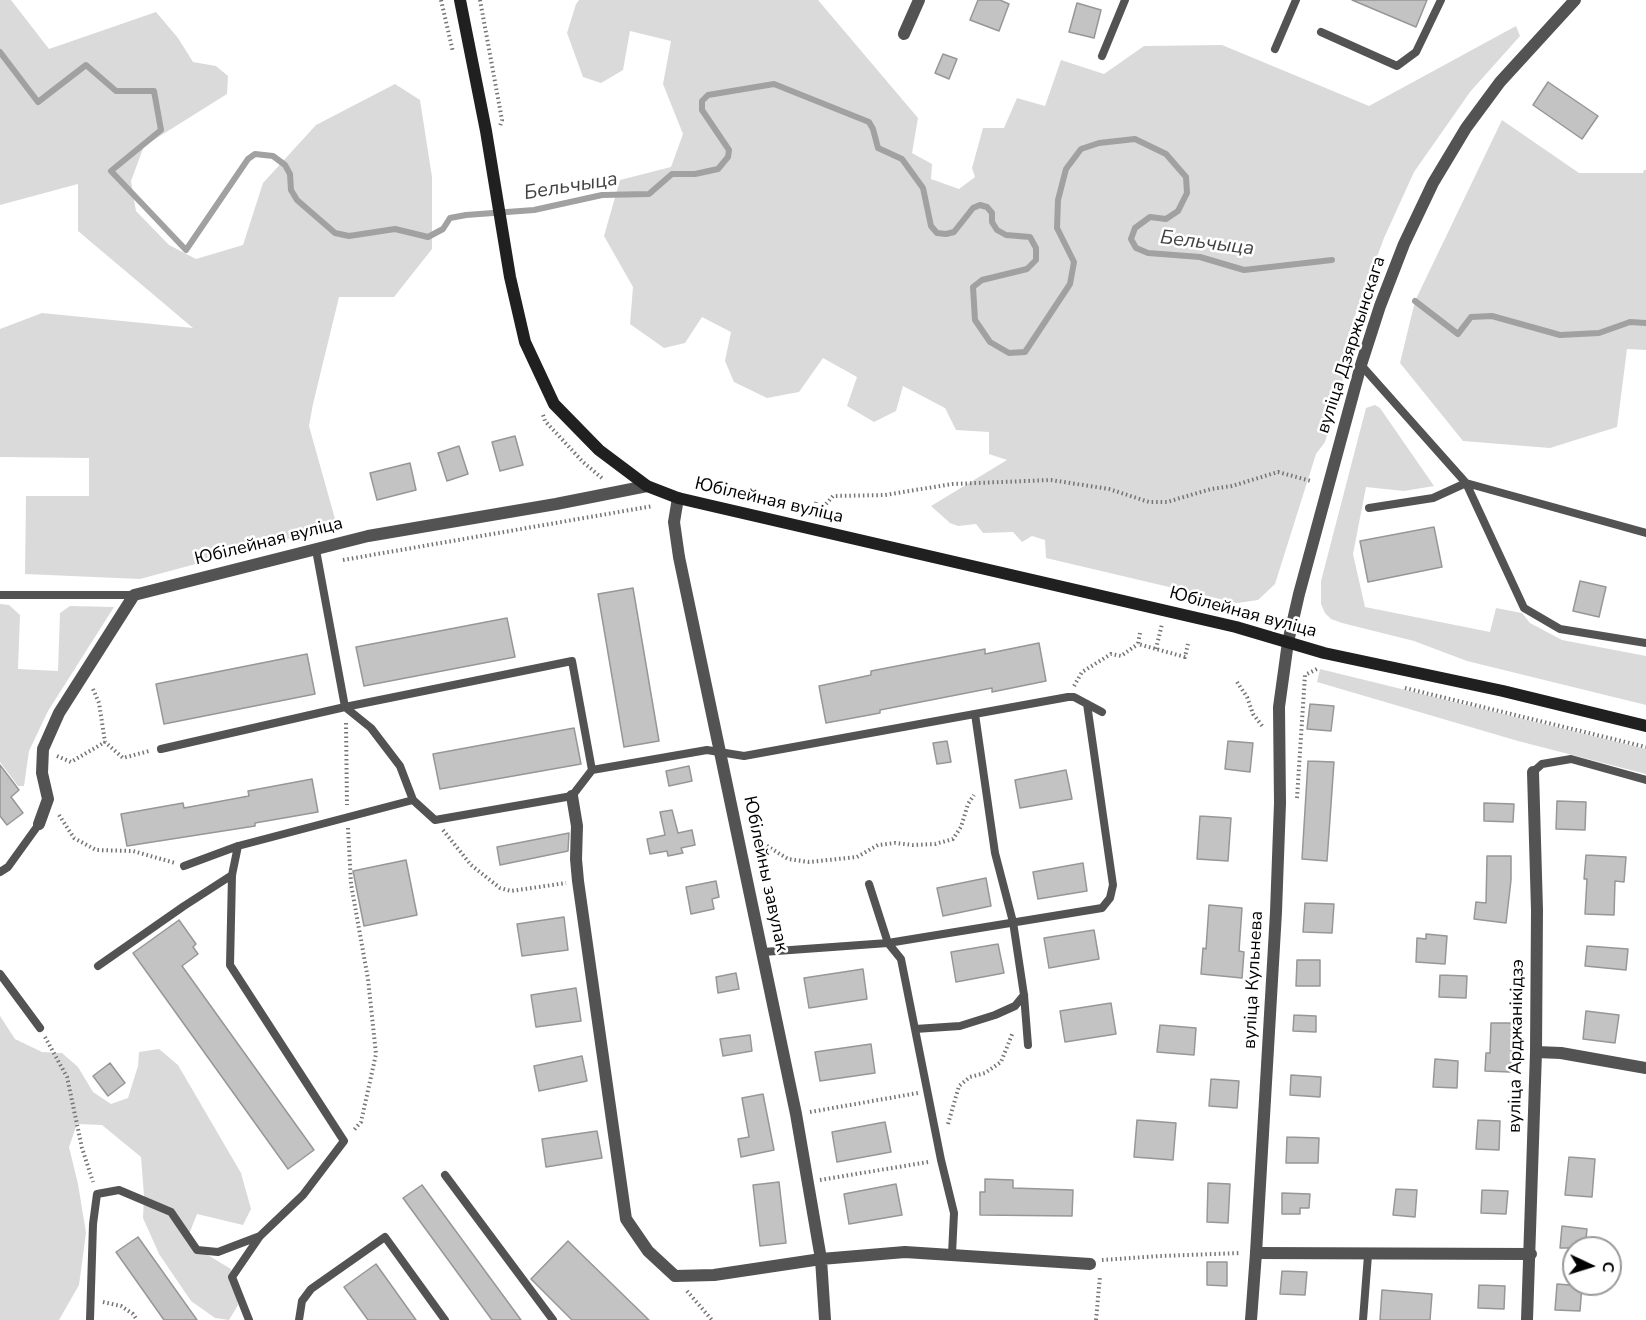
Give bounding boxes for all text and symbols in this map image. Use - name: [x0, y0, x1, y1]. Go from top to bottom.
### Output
- water label: Бельчыца: [522, 168, 620, 206]
- water label: Бельчыца: [1159, 226, 1255, 262]
- street label: вуліца Дзяржынскага: [1313, 254, 1391, 436]
- street label: Юбілейная вуліца: [693, 473, 845, 529]
- street label: Юбілейная вуліца: [193, 513, 345, 571]
- street label: Юбілейная вуліца: [1167, 583, 1319, 643]
- street label: Юбілейны завулак: [738, 794, 792, 954]
- street label: вуліца Кульнева: [1240, 910, 1268, 1050]
- street label: вуліца Арджанікідзэ: [1505, 959, 1529, 1133]
- north arrow: [1562, 1236, 1622, 1296]
- text: С: [1597, 1261, 1619, 1273]

